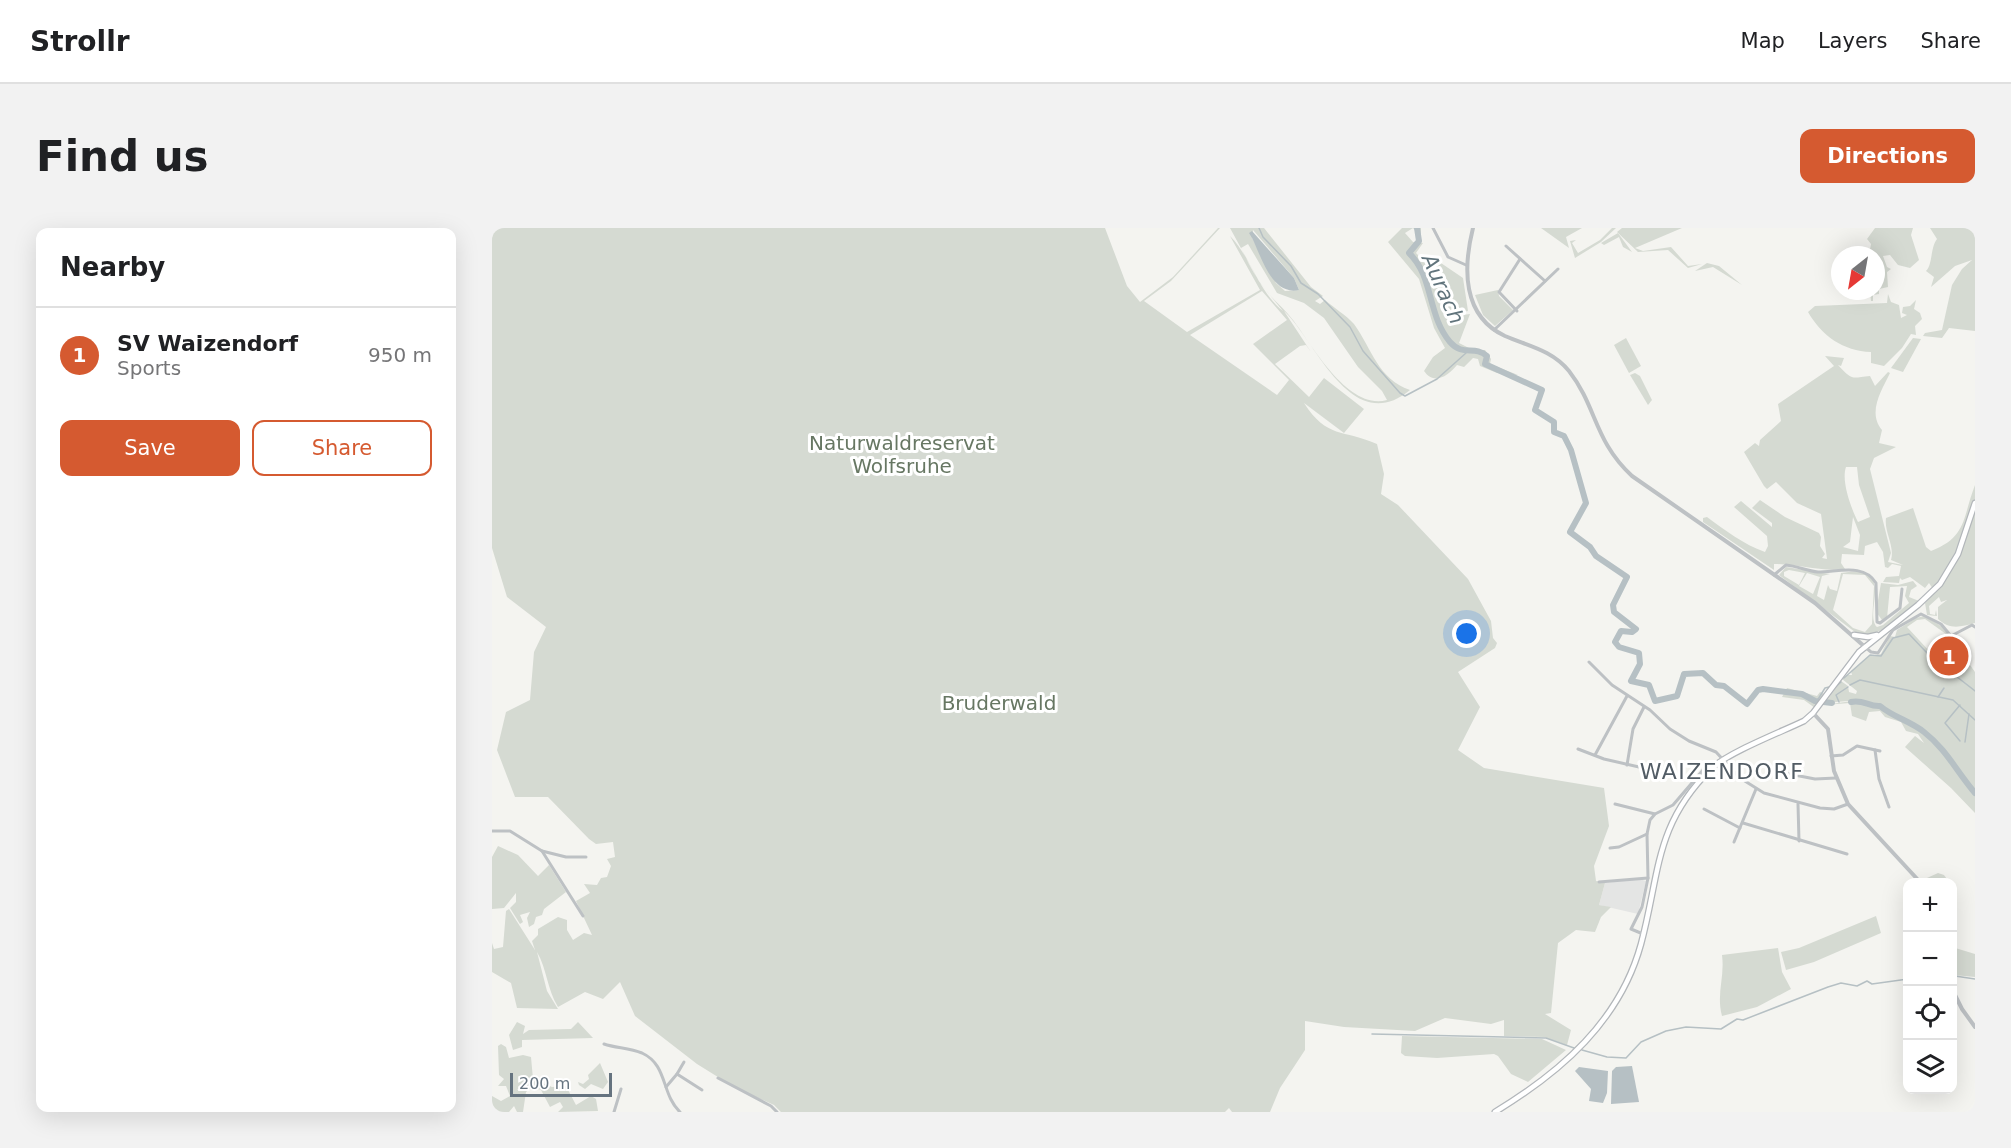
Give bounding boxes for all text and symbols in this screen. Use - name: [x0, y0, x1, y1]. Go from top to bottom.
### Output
- text: Strollr: [30, 25, 130, 58]
- text: Map: [1741, 29, 1785, 53]
- text: Layers: [1818, 29, 1887, 53]
- text: Share: [1920, 29, 1981, 53]
- button: Directions: [1800, 129, 1975, 183]
- text: Find us: [36, 132, 209, 181]
- north arrow: [1831, 246, 1885, 300]
- water label: Aurach: [1416, 248, 1469, 328]
- text: Nearby: [60, 252, 165, 282]
- text: SV Waizendorf: [117, 331, 298, 356]
- text: 1: [73, 343, 86, 367]
- text: 950 m: [368, 343, 432, 367]
- text: Sports: [117, 356, 181, 380]
- button: Save: [60, 420, 240, 476]
- button: Share: [252, 420, 432, 476]
- park label: Naturwaldreservat Wolfsruhe: [809, 431, 995, 478]
- your location: [1452, 619, 1481, 648]
- pin: 1: [1930, 634, 1968, 678]
- park label: Bruderwald: [942, 691, 1056, 715]
- district label: WAIZENDORF: [1640, 759, 1804, 784]
- map controls: [1903, 878, 1957, 1094]
- button: +: [1903, 878, 1957, 932]
- button: −: [1903, 932, 1957, 986]
- button: locate: [1903, 986, 1957, 1040]
- button: layers: [1903, 1040, 1957, 1094]
- scale bar: [510, 1070, 612, 1098]
- text: 200 m: [519, 1074, 570, 1093]

